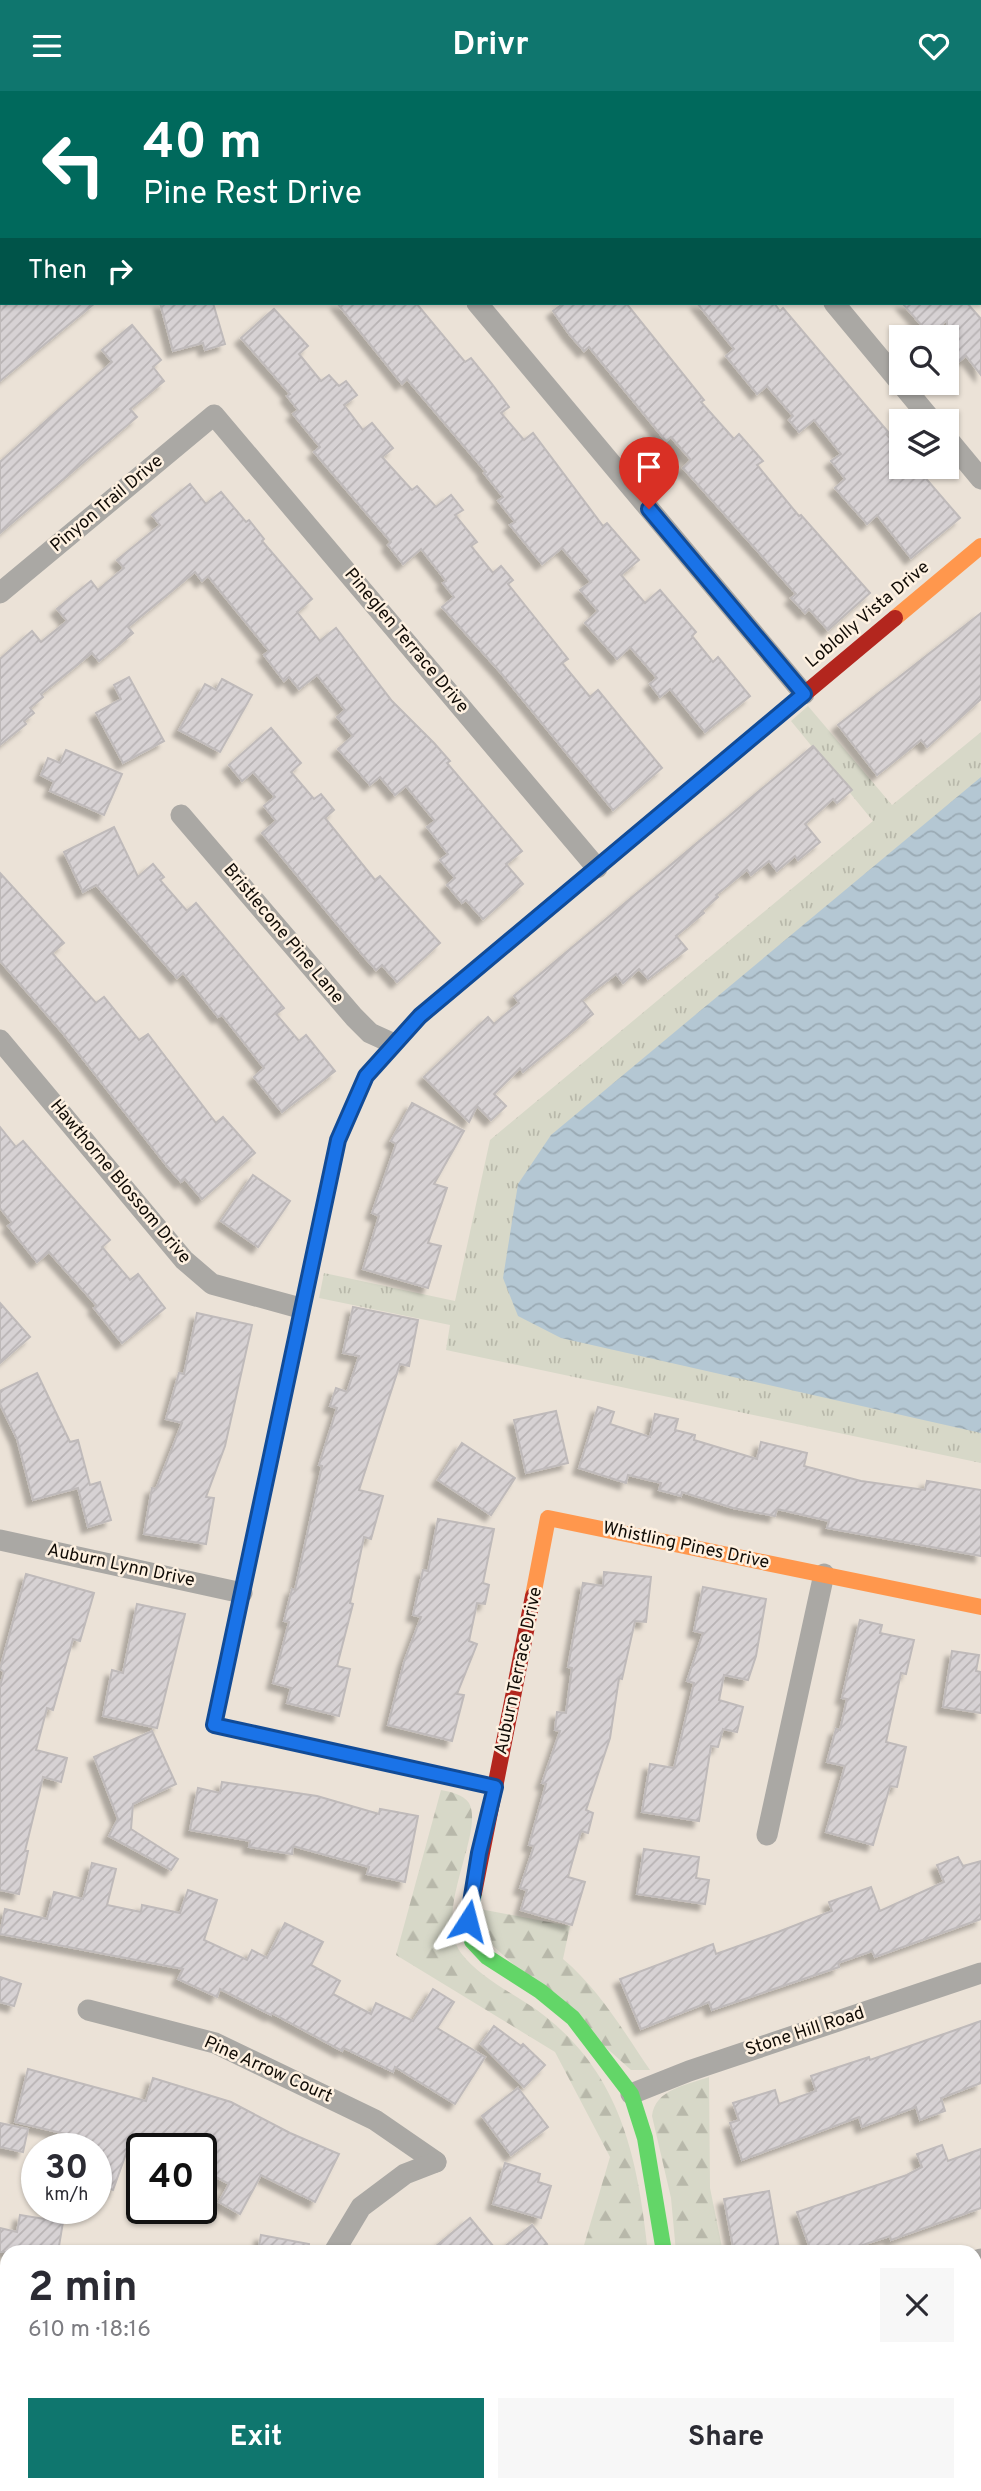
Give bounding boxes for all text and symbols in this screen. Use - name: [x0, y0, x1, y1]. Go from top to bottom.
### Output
- text: Drivr: [452, 26, 529, 66]
- icon: menu: [28, 27, 66, 65]
- icon: heart: [915, 27, 953, 65]
- text: 40 m: [143, 114, 262, 176]
- icon: left: [28, 119, 119, 210]
- text: Pine Rest Drive: [143, 175, 362, 215]
- icon: right: [101, 252, 139, 290]
- text: Then: [28, 255, 87, 288]
- map controls: [889, 325, 959, 479]
- button: search: [889, 325, 959, 395]
- button: layers: [889, 409, 959, 479]
- pin: [619, 437, 679, 509]
- icon: arrive: [630, 448, 668, 486]
- street label: Pinyon Trail Drive: [46, 450, 168, 558]
- street label: Loblolly Vista Drive: [801, 556, 935, 674]
- street label: Pineglen Terrace Drive: [339, 564, 473, 718]
- street label: Bristlecone Pine Lane: [218, 859, 348, 1009]
- street label: Hawthorne Blossom Drive: [44, 1095, 196, 1269]
- street label: Whistling Pines Drive: [601, 1517, 771, 1575]
- street label: Auburn Lynn Drive: [45, 1539, 197, 1593]
- street label: Auburn Terrace Drive: [490, 1585, 548, 1757]
- position arrow: [431, 1884, 505, 1958]
- street label: Stone Hill Road: [742, 2002, 868, 2062]
- street label: Pine Arrow Court: [200, 2031, 336, 2109]
- speed limit sign: 40: [126, 2133, 217, 2224]
- text: 30: [45, 2147, 88, 2191]
- text: km/h: [45, 2184, 88, 2207]
- text: 2 min: [28, 2263, 138, 2316]
- button: close: [880, 2268, 954, 2342]
- text: 610 m · 18:16: [28, 2316, 151, 2345]
- button: Exit: [28, 2398, 484, 2478]
- button: Share: [498, 2398, 954, 2478]

